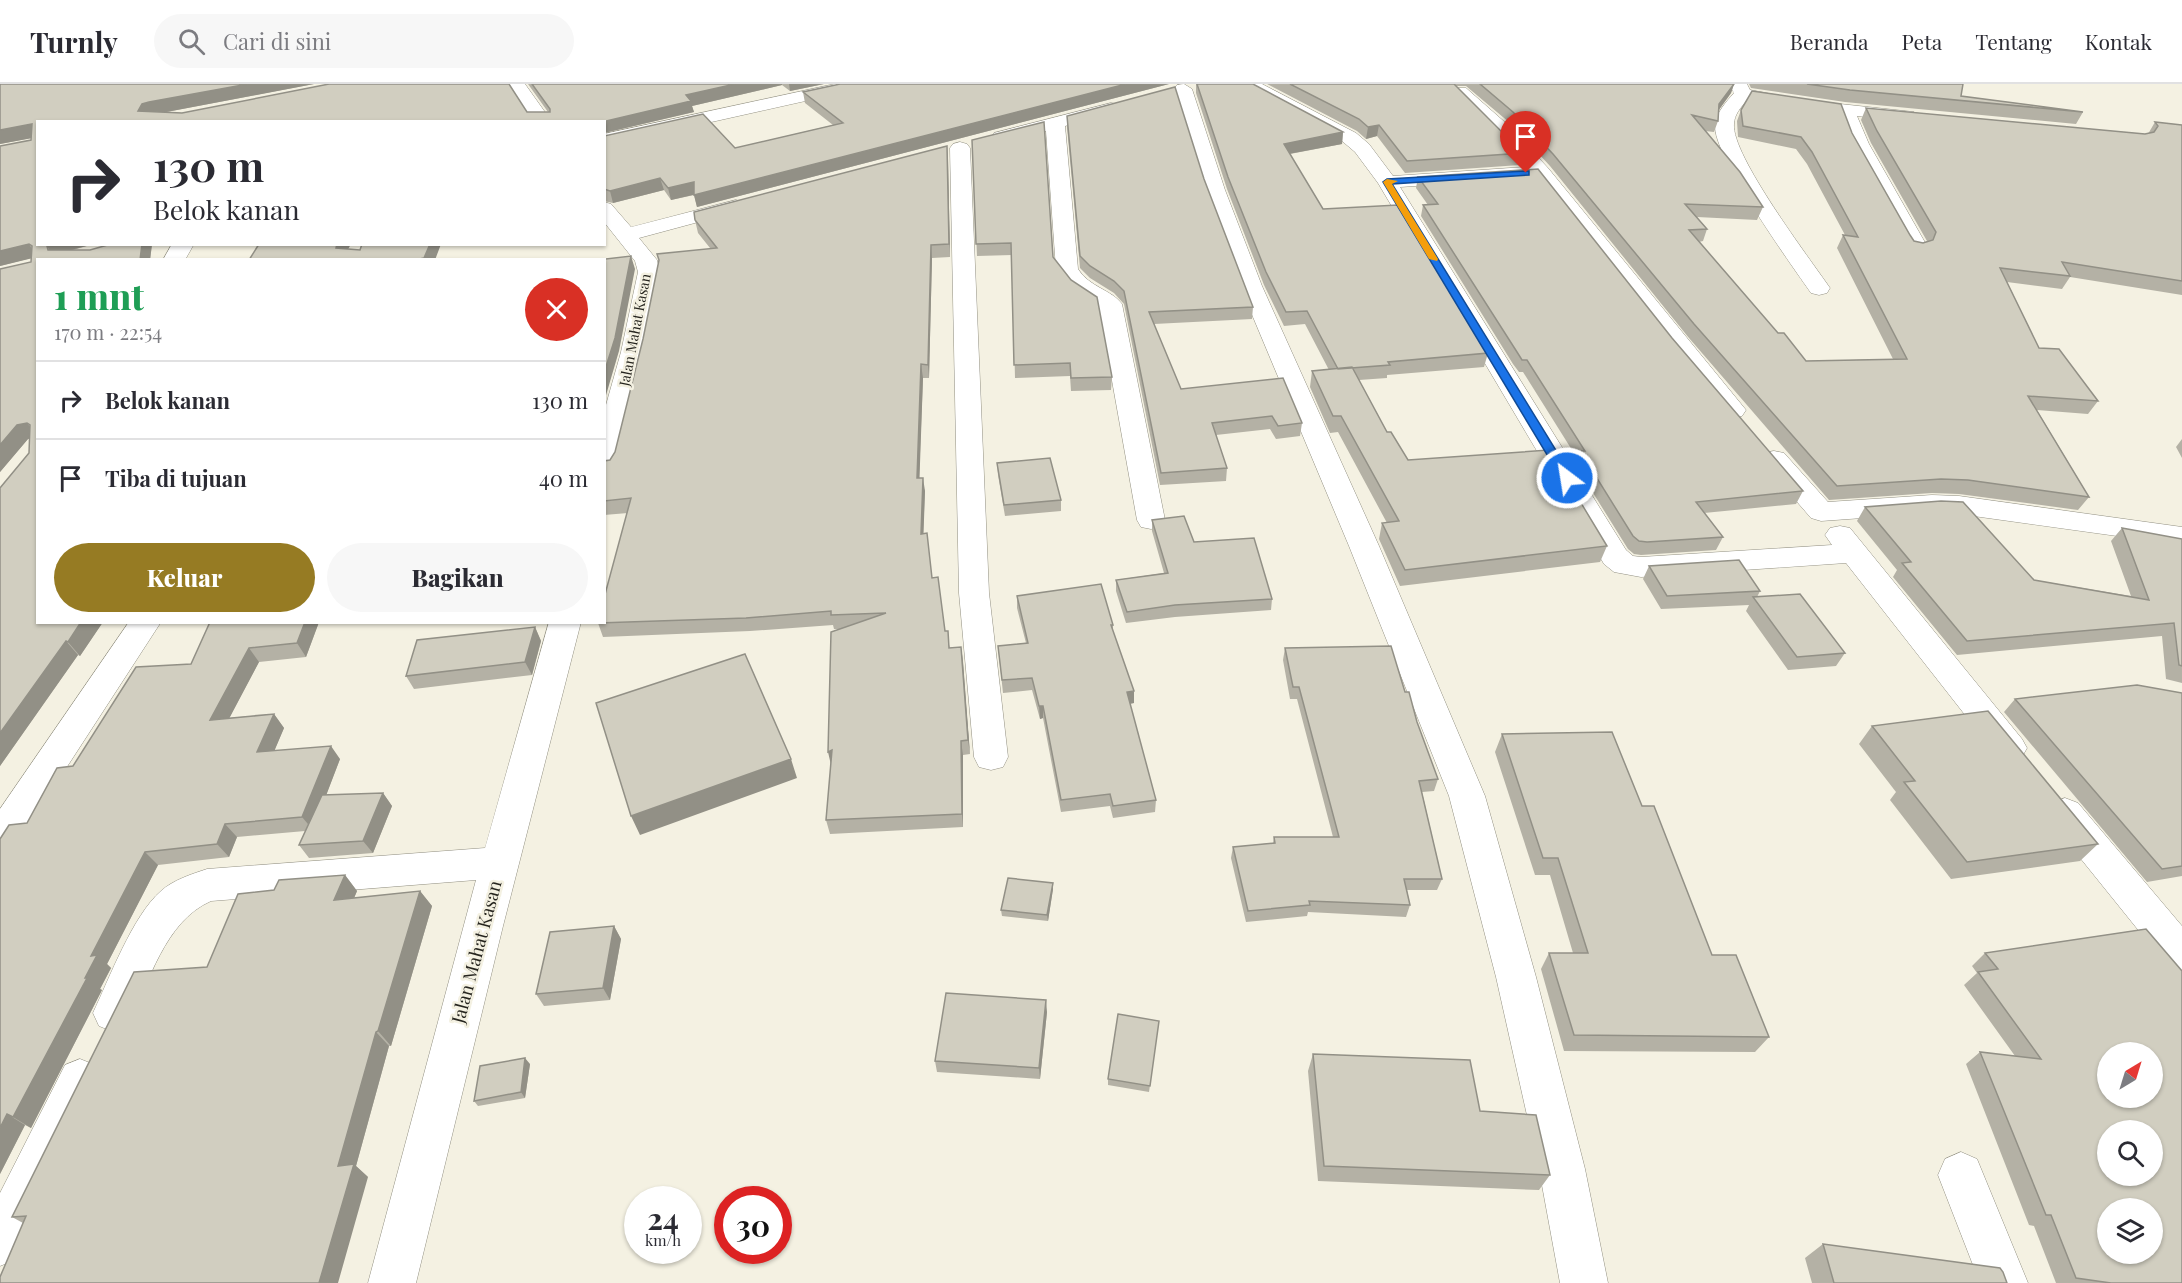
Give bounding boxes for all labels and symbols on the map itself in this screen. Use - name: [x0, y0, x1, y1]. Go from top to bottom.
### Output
- pin: [1500, 111, 1551, 173]
- street label: Jalan Mahat Kasan: [614, 271, 655, 389]
- position arrow: [1535, 446, 1599, 510]
- street label: Jalan Mahat Kasan: [445, 877, 507, 1027]
- north arrow: [2097, 1042, 2163, 1108]
- speed limit sign: 30: [714, 1186, 792, 1264]

